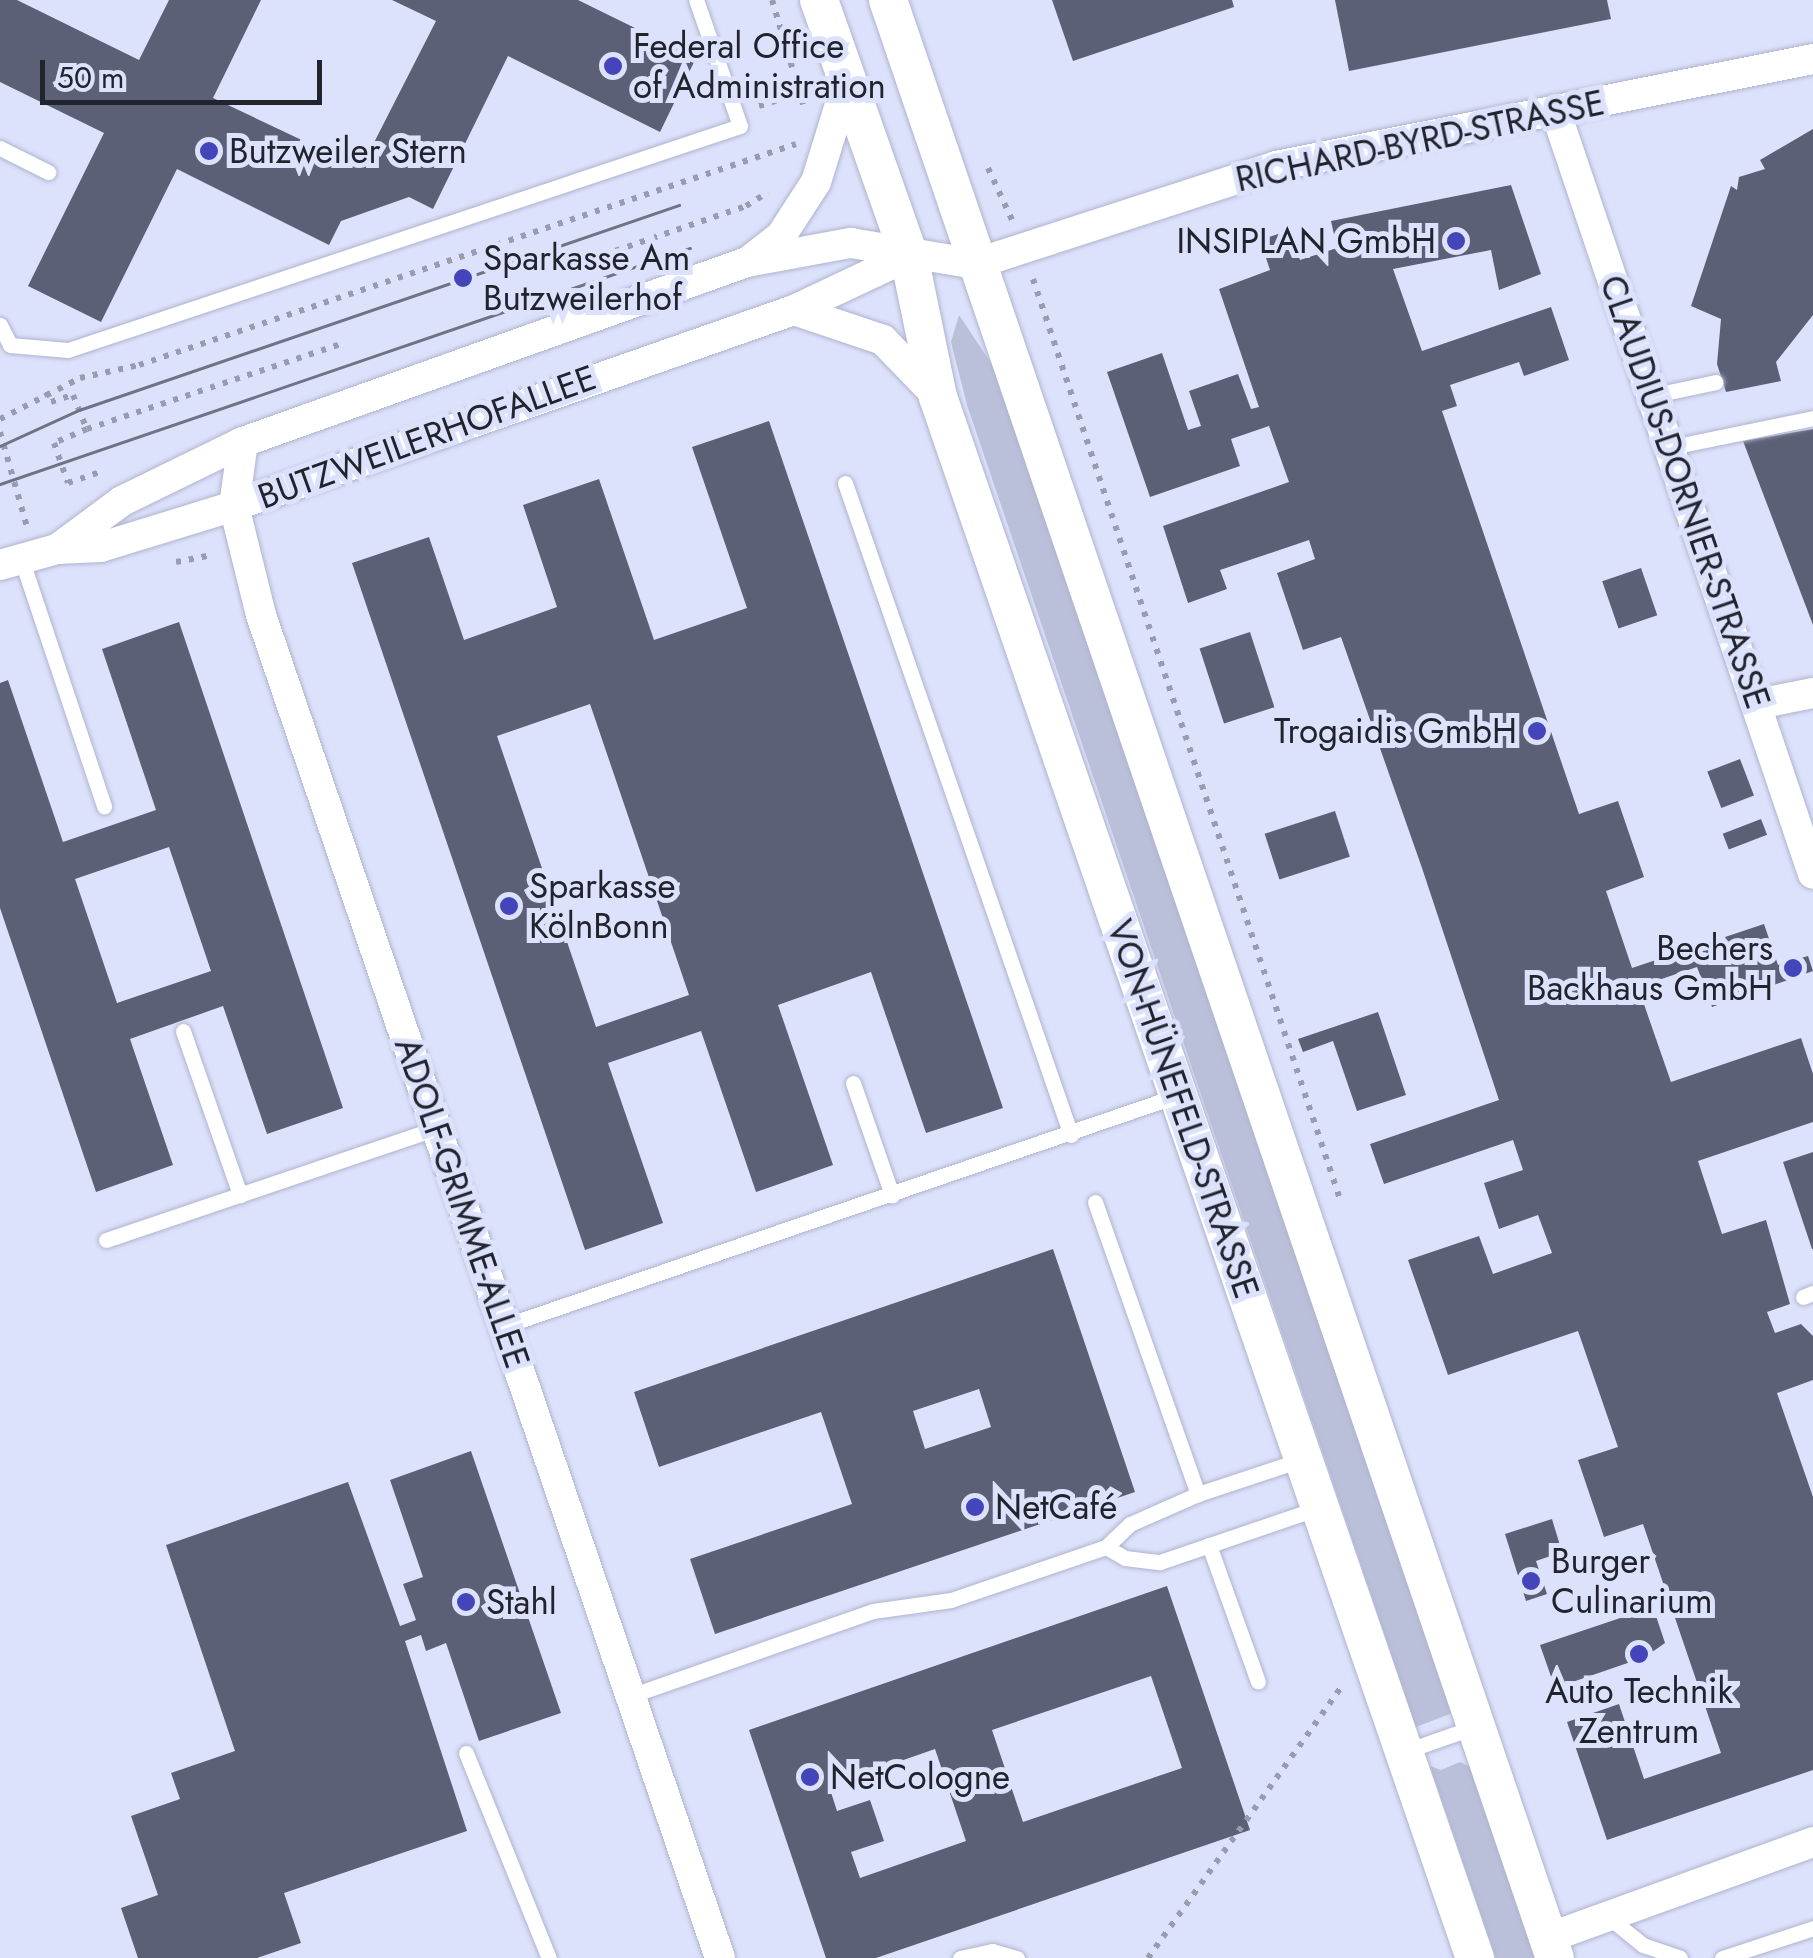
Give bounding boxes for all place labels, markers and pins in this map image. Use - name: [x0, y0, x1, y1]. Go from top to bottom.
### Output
- place label: Federal Office of Administration: [633, 25, 886, 107]
- marker: Federal Office of Administration: [602, 55, 624, 77]
- place label: Butzweiler Stern: [229, 130, 467, 172]
- marker: Butzweiler Stern: [198, 140, 220, 162]
- place label: INSIPLAN GmbH: [1176, 220, 1436, 262]
- marker: INSIPLAN GmbH: [1445, 230, 1467, 252]
- place label: Sparkasse Am Butzweilerhof: [483, 237, 690, 319]
- marker: Sparkasse Am Butzweilerhof: [452, 267, 474, 289]
- place label: Trogaidis GmbH: [1274, 710, 1517, 752]
- marker: Trogaidis GmbH: [1526, 720, 1548, 742]
- place label: Sparkasse KölnBonn: [529, 865, 675, 947]
- marker: Sparkasse KölnBonn: [498, 895, 520, 917]
- place label: Bechers Backhaus GmbH: [1527, 927, 1773, 1009]
- marker: Bechers Backhaus GmbH: [1782, 957, 1804, 979]
- place label: NetCafé: [995, 1486, 1117, 1528]
- marker: NetCafé: [964, 1496, 986, 1518]
- place label: Burger Culinarium: [1551, 1540, 1712, 1622]
- marker: Burger Culinarium: [1520, 1570, 1542, 1592]
- place label: Stahl: [486, 1581, 557, 1623]
- marker: Stahl: [455, 1591, 477, 1613]
- marker: Auto Technik Zentrum: [1628, 1643, 1650, 1665]
- place label: Auto Technik Zentrum: [1545, 1670, 1733, 1752]
- place label: NetCologne: [830, 1756, 1010, 1798]
- marker: NetCologne: [799, 1766, 821, 1788]

